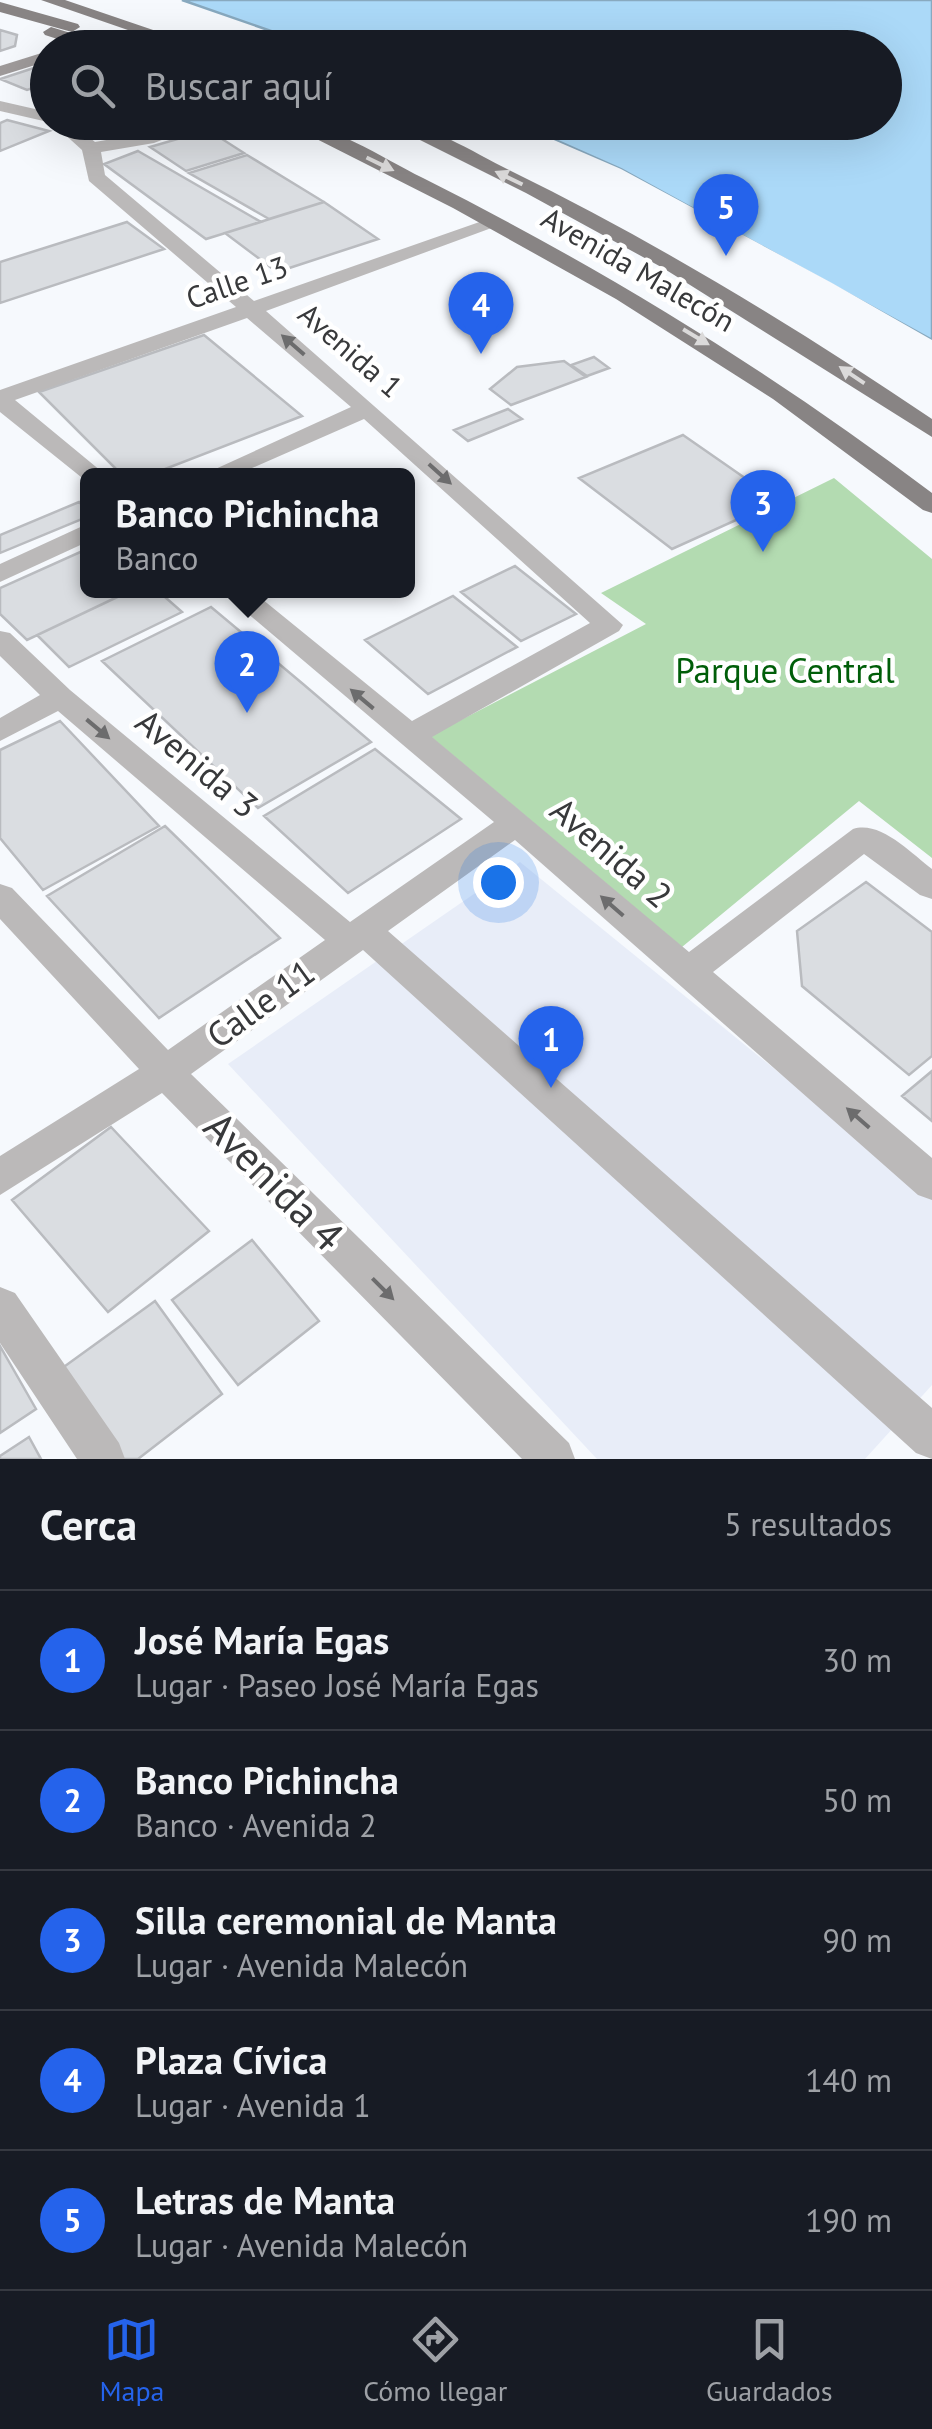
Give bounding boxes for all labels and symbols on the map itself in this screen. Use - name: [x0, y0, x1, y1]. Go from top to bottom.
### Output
- one-way arrow: [366, 155, 395, 172]
- one-way arrow: [494, 170, 523, 187]
- pin: 5: [694, 174, 758, 256]
- street label: Avenida Malecón: [535, 198, 742, 340]
- street label: Calle 13: [181, 246, 292, 317]
- pin: 4: [448, 272, 514, 354]
- street label: Avenida 1: [291, 294, 411, 406]
- one-way arrow: [682, 328, 710, 345]
- one-way arrow: [281, 334, 306, 356]
- one-way arrow: [838, 366, 865, 385]
- one-way arrow: [427, 462, 452, 484]
- pin: 3: [730, 470, 796, 552]
- pin: 2: [214, 630, 280, 713]
- park label: Parque Central: [675, 647, 895, 693]
- one-way arrow: [349, 688, 374, 710]
- street label: Avenida 3: [127, 698, 269, 828]
- one-way arrow: [85, 717, 110, 739]
- street label: Avenida 2: [541, 787, 682, 918]
- your location: [473, 857, 524, 908]
- one-way arrow: [599, 896, 624, 918]
- street label: Calle 11: [197, 949, 323, 1058]
- pin: 1: [518, 1006, 584, 1088]
- street label: Avenida 4: [193, 1099, 356, 1262]
- one-way arrow: [846, 1108, 871, 1130]
- one-way arrow: [370, 1277, 394, 1301]

